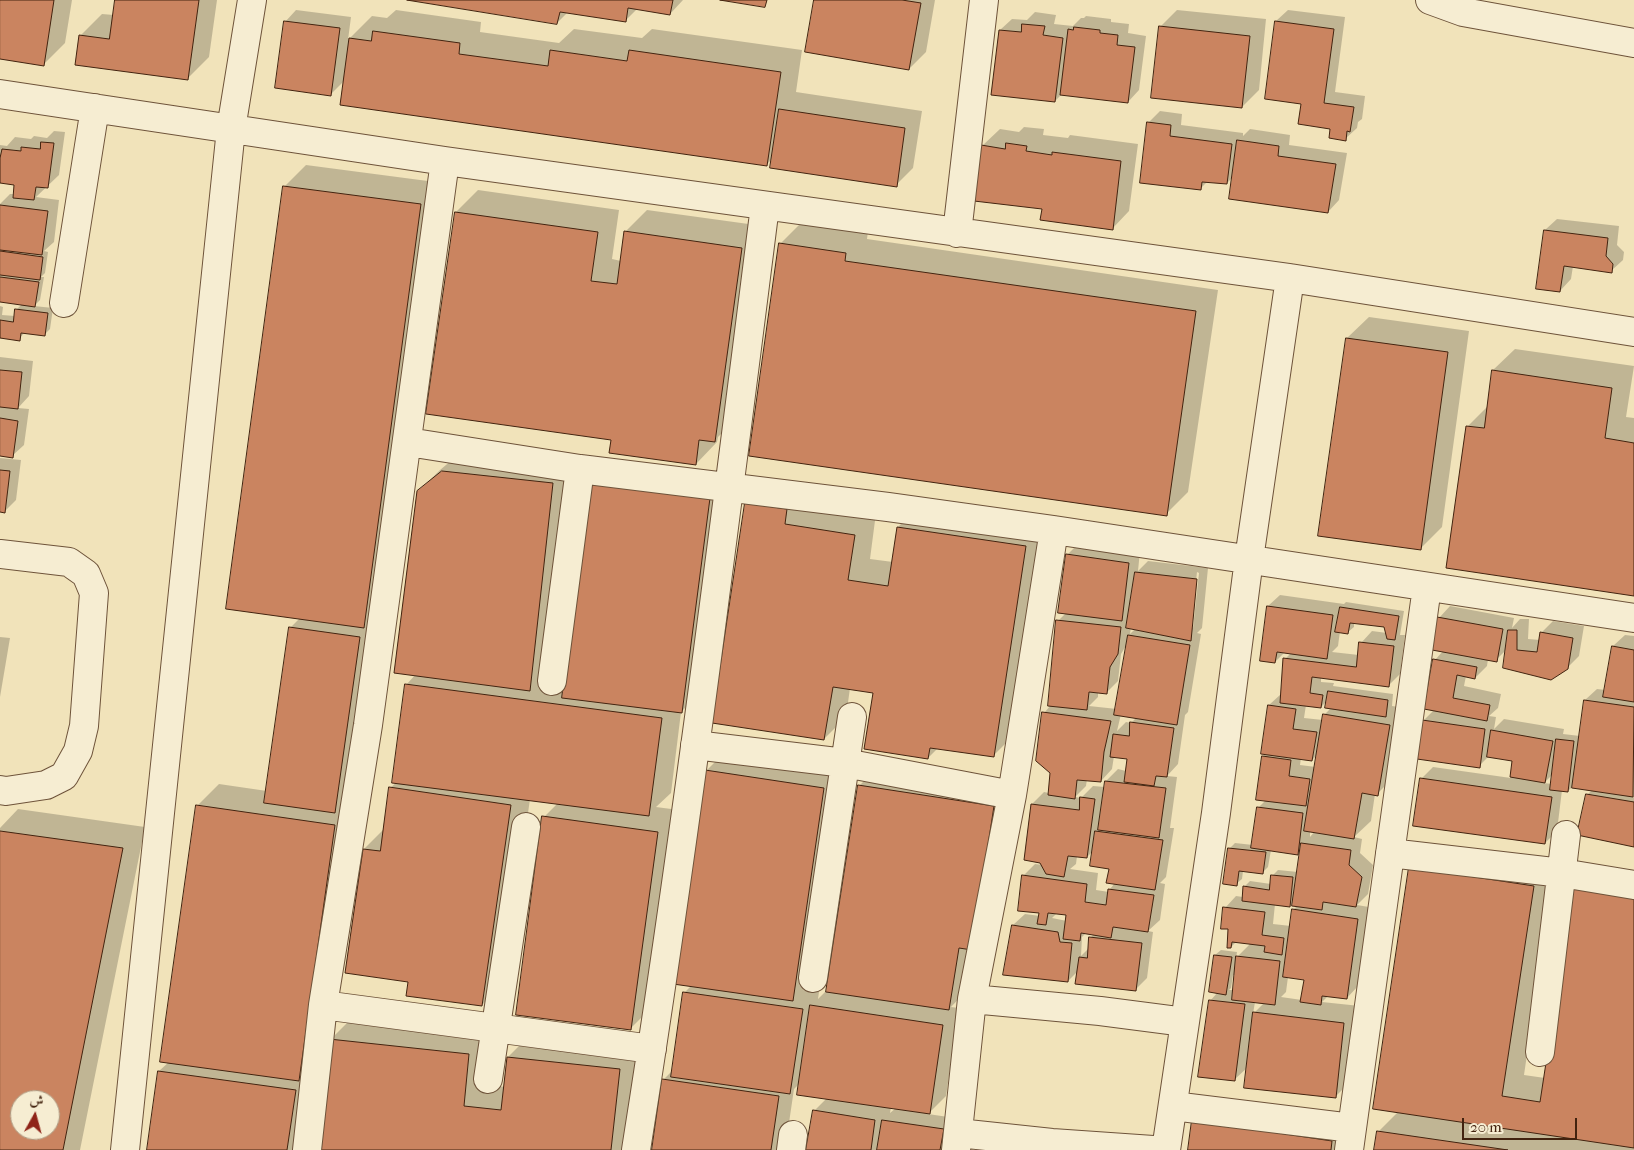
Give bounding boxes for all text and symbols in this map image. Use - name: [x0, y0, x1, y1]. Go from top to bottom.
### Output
- north arrow: [10, 1090, 60, 1140]
- text: ش: [29, 1091, 45, 1110]
- scale bar: [1464, 1108, 1579, 1140]
- text: 20 m: [1470, 1118, 1502, 1136]

